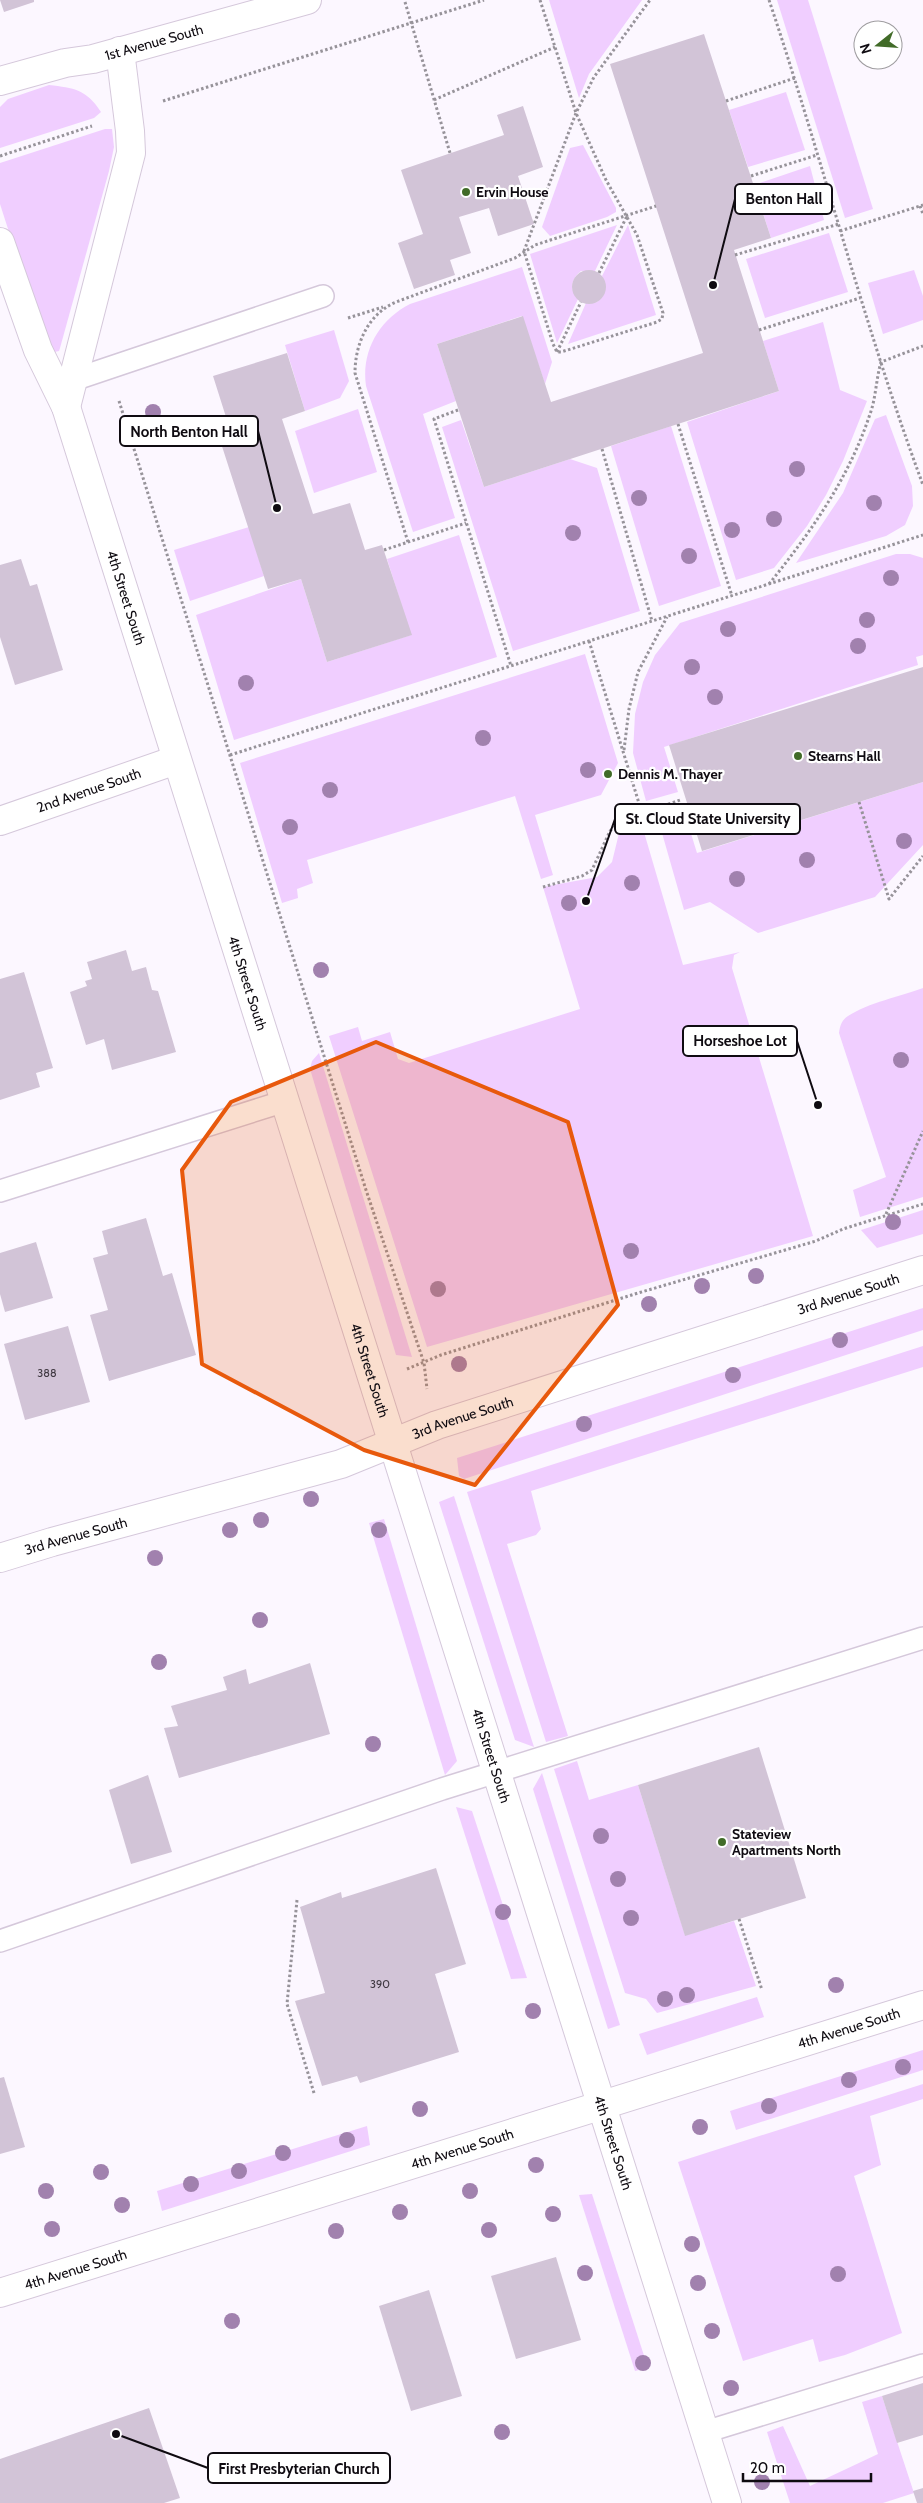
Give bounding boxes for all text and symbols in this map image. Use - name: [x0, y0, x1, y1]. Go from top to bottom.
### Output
- street label: 1st Avenue South: [103, 20, 205, 64]
- north arrow: [853, 20, 903, 70]
- text: N: [856, 41, 876, 56]
- place label: Ervin House: [476, 183, 549, 201]
- callout: Benton Hall: [735, 184, 832, 214]
- marker: Ervin House: [460, 186, 472, 198]
- text: Benton Hall: [746, 190, 822, 208]
- callout: North Benton Hall: [120, 416, 258, 446]
- text: North Benton Hall: [130, 423, 248, 441]
- street label: 4th Street South: [103, 548, 150, 647]
- place label: Stearns Hall: [808, 747, 881, 765]
- marker: Stearns Hall: [792, 750, 804, 762]
- street label: 2nd Avenue South: [34, 764, 143, 817]
- place label: Dennis M. Thayer: [618, 765, 723, 783]
- marker: Dennis M. Thayer: [602, 768, 614, 780]
- callout: St. Cloud State University: [615, 804, 800, 834]
- text: St. Cloud State University: [626, 810, 791, 828]
- street label: 4th Street South: [224, 933, 271, 1033]
- callout: Horseshoe Lot: [683, 1026, 797, 1056]
- text: Horseshoe Lot: [693, 1032, 787, 1050]
- street label: 3rd Avenue South: [795, 1269, 901, 1319]
- street label: 4th Street South: [346, 1321, 393, 1420]
- house number: 388: [37, 1366, 57, 1380]
- street label: 3rd Avenue South: [409, 1392, 516, 1443]
- street label: 3rd Avenue South: [22, 1513, 129, 1559]
- street label: 4th Street South: [468, 1706, 515, 1805]
- place label: Stateview Apartments North: [732, 1825, 841, 1859]
- marker: Stateview Apartments North: [716, 1836, 728, 1848]
- house number: 390: [370, 1977, 390, 1991]
- street label: 4th Avenue South: [795, 2004, 902, 2053]
- street label: 4th Street South: [590, 2093, 637, 2192]
- street label: 4th Avenue South: [408, 2124, 516, 2173]
- street label: 4th Avenue South: [22, 2245, 129, 2294]
- scale bar: [743, 2450, 870, 2482]
- callout: First Presbyterian Church: [208, 2453, 390, 2483]
- text: 20 m: [750, 2459, 785, 2477]
- text: First Presbyterian Church: [218, 2460, 380, 2478]

